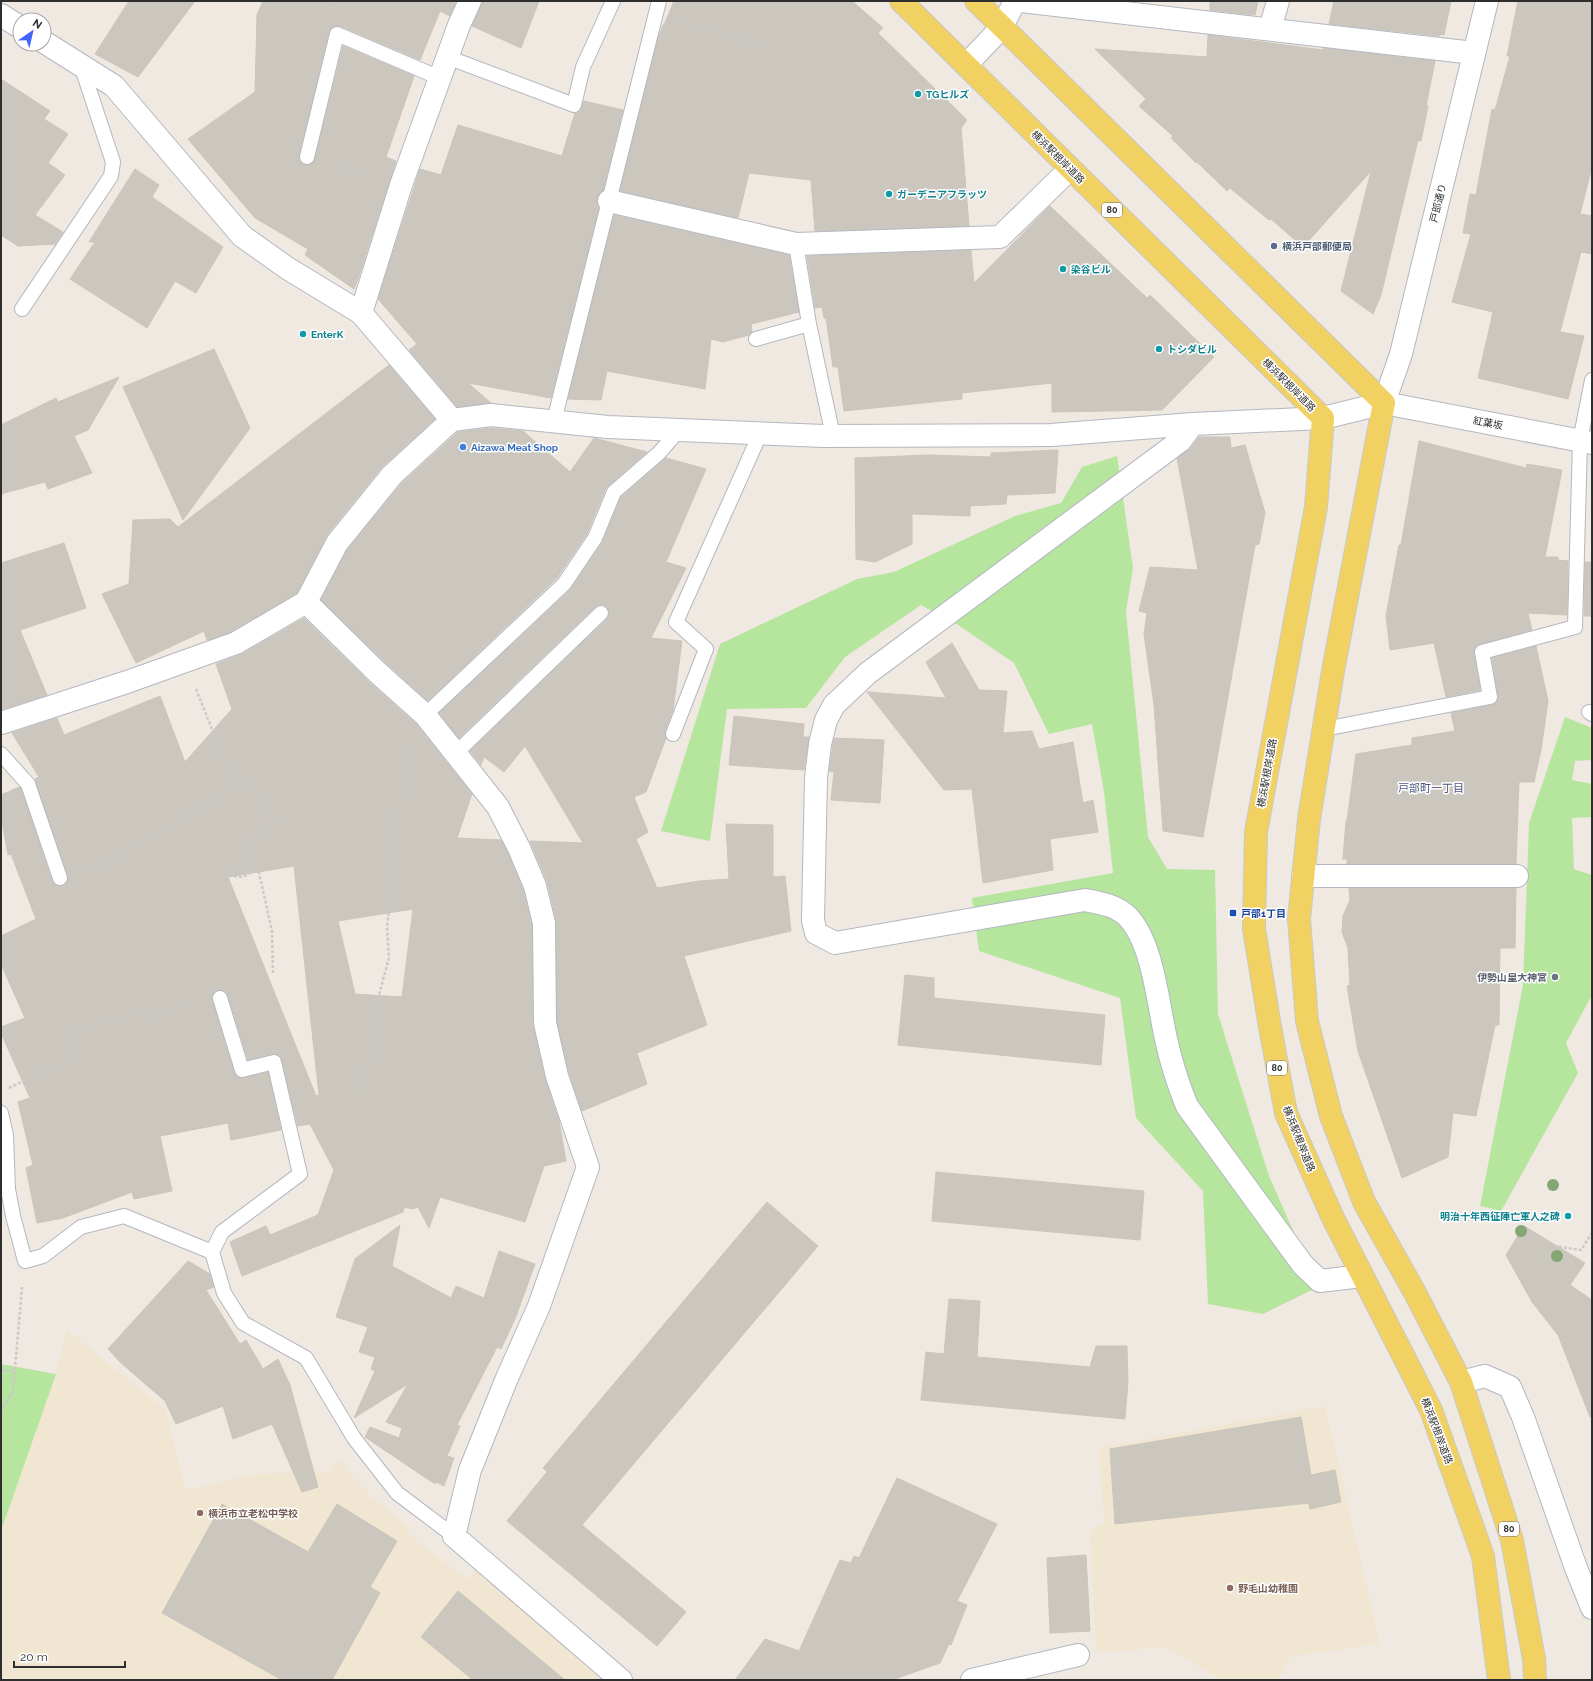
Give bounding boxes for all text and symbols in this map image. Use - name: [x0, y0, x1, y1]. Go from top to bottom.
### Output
- north arrow: [12, 12, 52, 52]
- text: N: [30, 16, 44, 32]
- marker: TGヒルズ: [913, 89, 923, 99]
- place label: TGヒルズ: [926, 89, 969, 100]
- street label: 横浜駅根岸道路: [1029, 128, 1087, 186]
- street label: 戸部通り: [1428, 182, 1448, 224]
- marker: ガーデニアフラッツ: [884, 189, 894, 199]
- place label: ガーデニアフラッツ: [897, 189, 987, 200]
- road number: 80: [1102, 203, 1122, 217]
- marker: 横浜戸部郵便局: [1269, 241, 1279, 251]
- place label: 横浜戸部郵便局: [1282, 241, 1352, 252]
- marker: 染谷ビル: [1058, 264, 1068, 274]
- place label: 染谷ビル: [1071, 264, 1111, 275]
- marker: EnterK: [298, 329, 308, 339]
- place label: EnterK: [311, 329, 344, 340]
- marker: トシダビル: [1154, 344, 1164, 354]
- place label: トシダビル: [1167, 344, 1217, 355]
- street label: 横浜駅根岸道路: [1260, 356, 1318, 414]
- street label: 紅葉坂: [1472, 415, 1504, 431]
- marker: Aizawa Meat Shop: [458, 442, 468, 452]
- place label: Aizawa Meat Shop: [471, 442, 559, 453]
- street label: 横浜駅根岸道路: [1256, 738, 1278, 808]
- district label: 戸部町一丁目: [1398, 782, 1464, 795]
- marker: 戸部1丁目: [1228, 908, 1238, 918]
- place label: 戸部1丁目: [1241, 908, 1286, 919]
- place label: 伊勢山皇大神宮: [1477, 972, 1547, 983]
- marker: 伊勢山皇大神宮: [1550, 972, 1560, 982]
- road number: 80: [1267, 1061, 1287, 1075]
- street label: 横浜駅根岸道路: [1281, 1104, 1317, 1174]
- place label: 明治十年西征陣亡軍人之碑: [1440, 1211, 1560, 1222]
- marker: 明治十年西征陣亡軍人之碑: [1563, 1211, 1573, 1221]
- street label: 横浜駅根岸道路: [1419, 1396, 1455, 1466]
- marker: 横浜市立老松中学校: [195, 1508, 205, 1518]
- place label: 横浜市立老松中学校: [208, 1508, 298, 1519]
- road number: 80: [1499, 1522, 1519, 1536]
- marker: 野毛山幼稚園: [1225, 1583, 1235, 1593]
- place label: 野毛山幼稚園: [1238, 1583, 1298, 1594]
- scale bar: [14, 1643, 125, 1669]
- text: 20 m: [20, 1650, 48, 1664]

